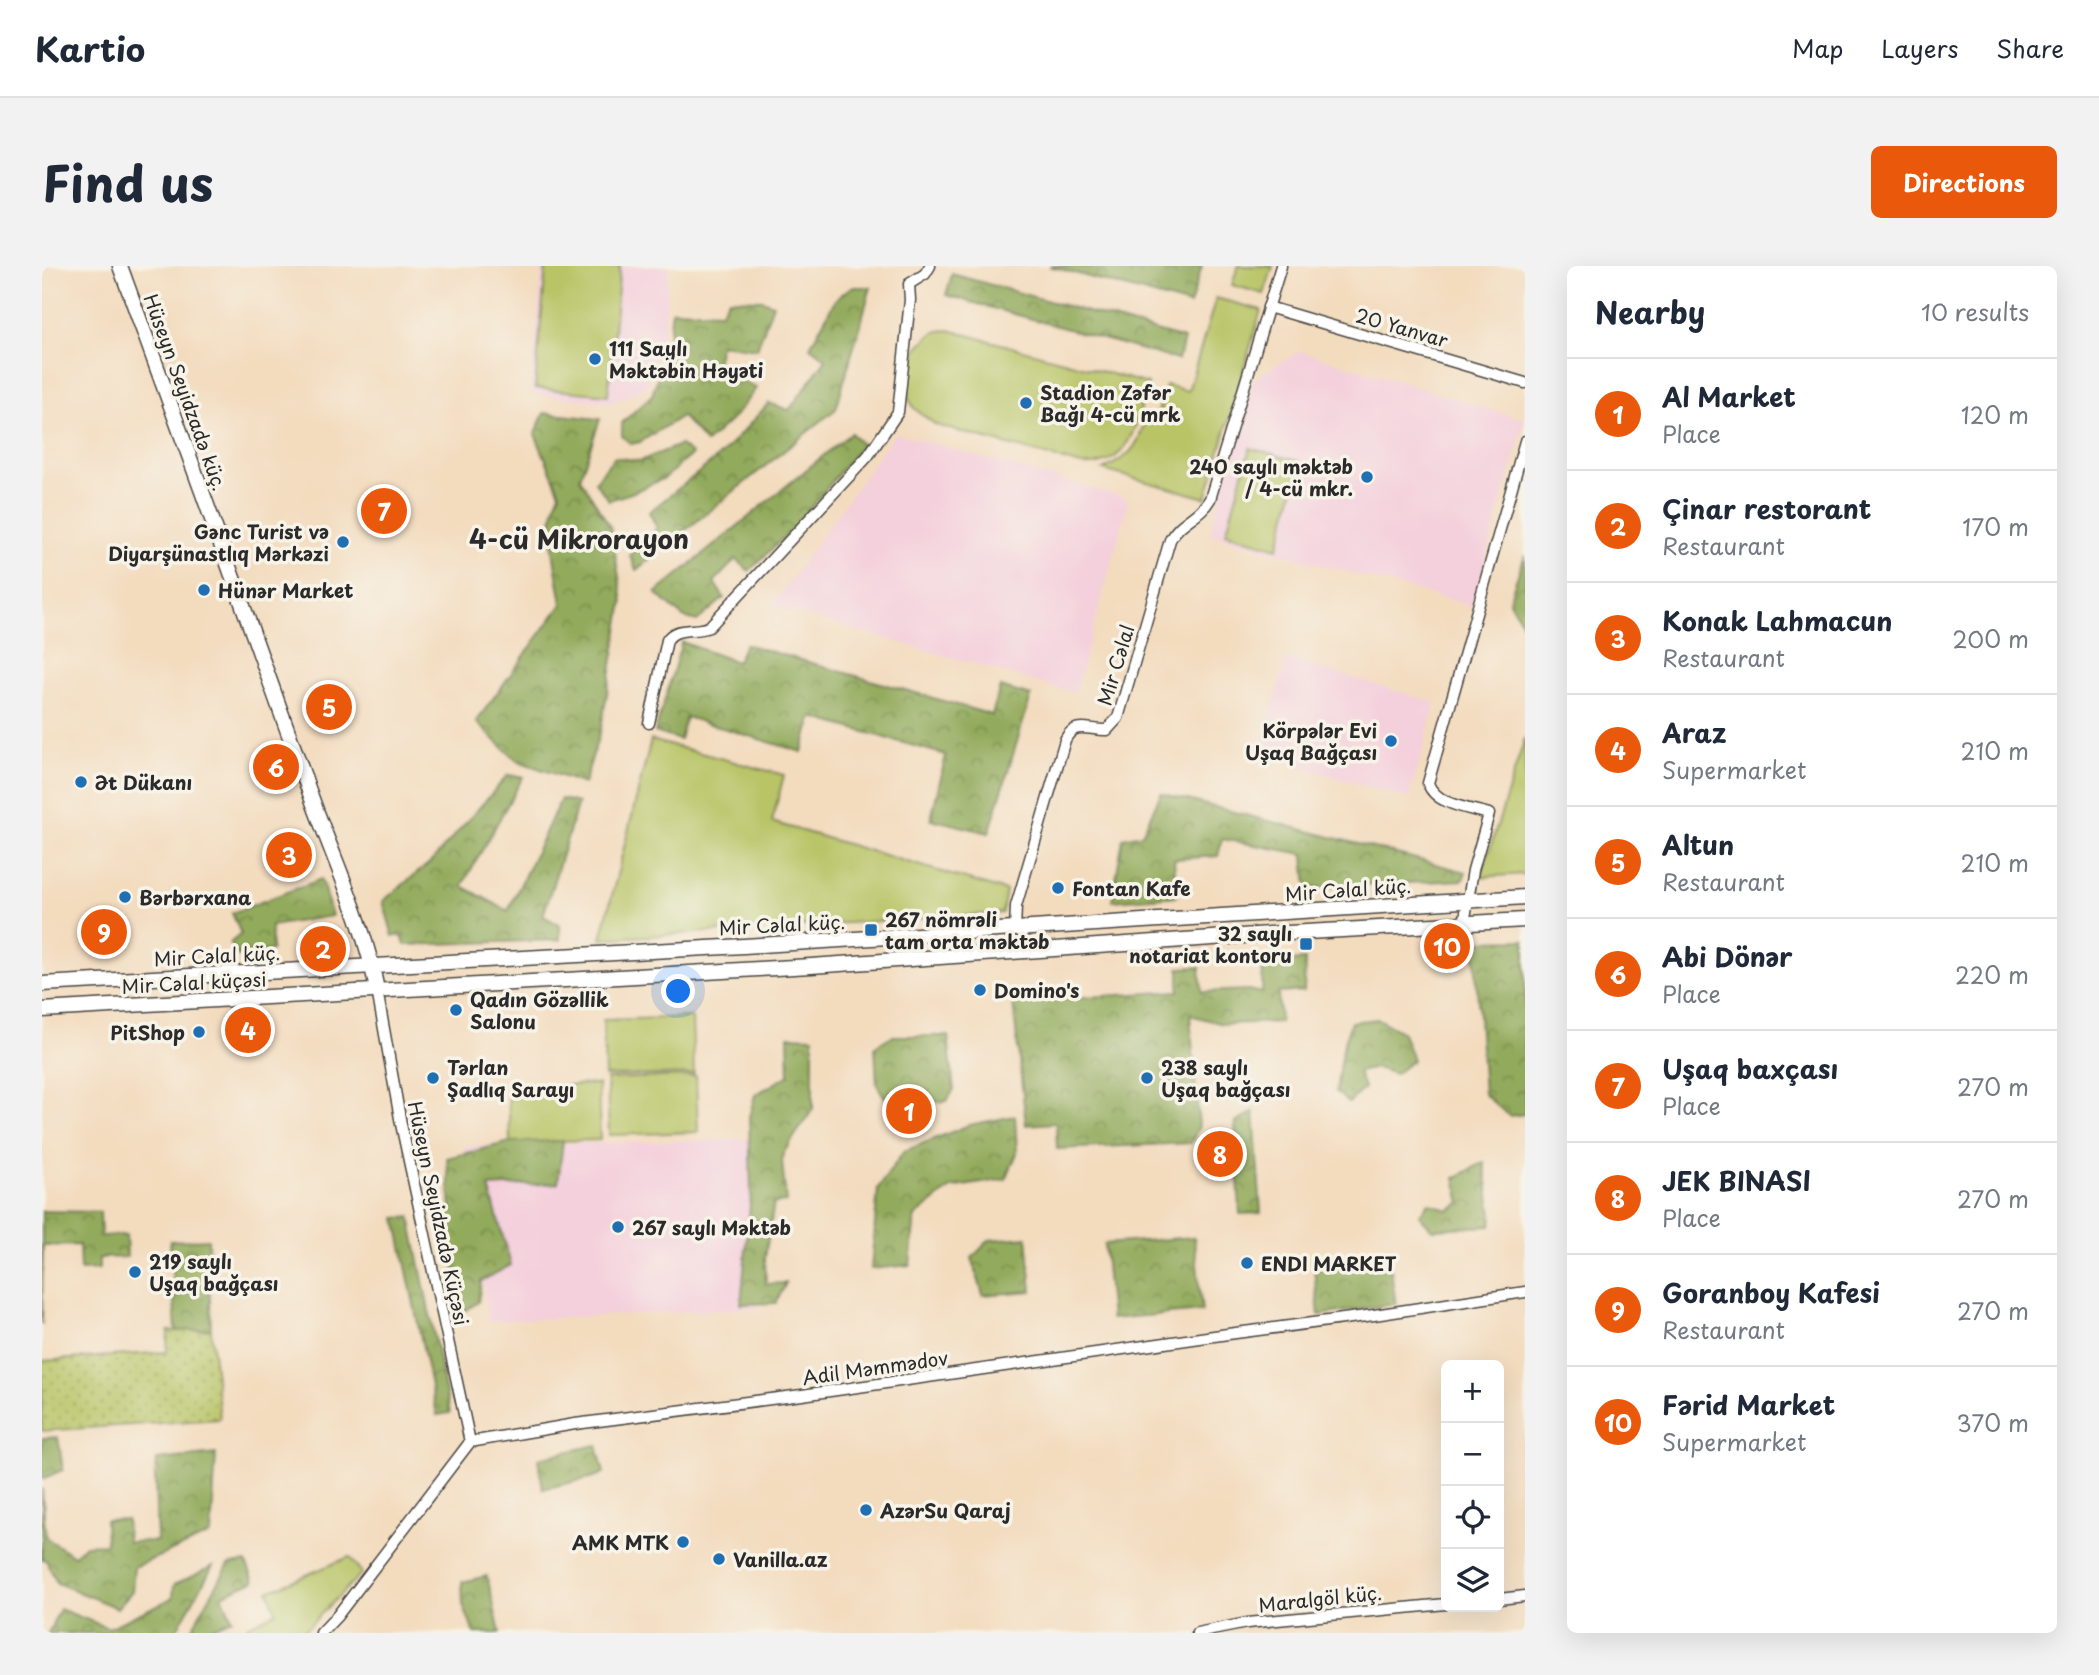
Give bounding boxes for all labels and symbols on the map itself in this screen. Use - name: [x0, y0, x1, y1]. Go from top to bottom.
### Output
- street label: Hüseyn Seyidzadə küç.: [137, 290, 235, 494]
- street label: 20 Yanvar: [1353, 300, 1452, 354]
- place label: 111 Saylı Məktəbin Həyəti: [609, 334, 764, 384]
- marker: 111 Saylı Məktəbin Həyəti: [587, 351, 603, 367]
- place label: Stadion Zəfər Bağı 4-cü mrk: [1040, 378, 1181, 428]
- marker: Stadion Zəfər Bağı 4-cü mrk: [1018, 395, 1034, 411]
- place label: 240 saylı məktəb / 4-cü mkr.: [1189, 452, 1353, 502]
- marker: 240 saylı məktəb / 4-cü mkr.: [1359, 469, 1375, 485]
- pin: 7: [361, 485, 407, 537]
- place label: Gənc Turist və Diyarşünastlıq Mərkəzi: [108, 517, 329, 567]
- district label: 4-cü Mikrorayon: [469, 519, 689, 558]
- marker: Gənc Turist və Diyarşünastlıq Mərkəzi: [335, 534, 351, 550]
- place label: Hünər Market: [218, 576, 353, 604]
- marker: Hünər Market: [196, 582, 212, 598]
- street label: Mir Cəlal: [1089, 621, 1141, 709]
- pin: 5: [306, 681, 352, 733]
- place label: Körpələr Evi Uşaq Bağçası: [1245, 716, 1377, 766]
- marker: Körpələr Evi Uşaq Bağçası: [1383, 733, 1399, 749]
- pin: 6: [253, 741, 299, 793]
- place label: Ət Dükanı: [95, 768, 192, 796]
- marker: Ət Dükanı: [73, 774, 89, 790]
- pin: 3: [266, 829, 312, 881]
- street label: Mir Cəlal küç.: [1284, 871, 1412, 907]
- place label: Fontan Kafe: [1072, 874, 1191, 902]
- marker: Fontan Kafe: [1050, 880, 1066, 896]
- place label: Bərbərxana: [139, 883, 251, 911]
- marker: Bərbərxana: [117, 889, 133, 905]
- place label: 267 nömrəli tam orta məktəb: [885, 905, 1049, 955]
- pin: 9: [81, 906, 127, 958]
- street label: Mir Cəlal küç.: [718, 907, 846, 941]
- place label: 32 saylı notariat kontoru: [1129, 919, 1292, 969]
- pin: 10: [1424, 920, 1470, 972]
- marker: 267 nömrəli tam orta məktəb: [863, 922, 879, 938]
- pin: 2: [300, 923, 346, 975]
- marker: 32 saylı notariat kontoru: [1298, 936, 1314, 952]
- street label: Mir Cəlal küç.: [153, 938, 281, 972]
- street label: Mir Cəlal küçəsi: [121, 964, 267, 1000]
- your location: [661, 974, 695, 1008]
- place label: Domino's: [994, 976, 1079, 1004]
- marker: Domino's: [972, 982, 988, 998]
- place label: Qadın Gözəllik Salonu: [470, 985, 609, 1035]
- marker: Qadın Gözəllik Salonu: [448, 1002, 464, 1018]
- pin: 4: [225, 1004, 271, 1056]
- place label: PitShop: [110, 1018, 185, 1046]
- marker: PitShop: [191, 1024, 207, 1040]
- place label: Tərlan Şadlıq Sarayı: [447, 1053, 574, 1103]
- place label: 238 saylı Uşaq bağçası: [1161, 1053, 1290, 1103]
- marker: Tərlan Şadlıq Sarayı: [425, 1070, 441, 1086]
- marker: 238 saylı Uşaq bağçası: [1139, 1070, 1155, 1086]
- pin: 1: [886, 1085, 932, 1137]
- street label: Hüseyn Seyidzadə Küçəsi: [402, 1098, 476, 1328]
- pin: 8: [1197, 1128, 1243, 1180]
- place label: 267 saylı Məktəb: [632, 1213, 791, 1241]
- marker: 267 saylı Məktəb: [610, 1219, 626, 1235]
- place label: 219 saylı Uşaq bağçası: [149, 1247, 278, 1297]
- place label: ENDI MARKET: [1261, 1249, 1397, 1277]
- marker: ENDI MARKET: [1239, 1255, 1255, 1271]
- marker: 219 saylı Uşaq bağçası: [127, 1264, 143, 1280]
- street label: Adil Məmmədov: [800, 1343, 950, 1391]
- place label: AzərSu Qaraj: [879, 1496, 1011, 1524]
- marker: AzərSu Qaraj: [858, 1502, 874, 1518]
- place label: AMK MTK: [572, 1528, 669, 1556]
- marker: AMK MTK: [675, 1534, 691, 1550]
- place label: Vanilla.az: [733, 1545, 828, 1573]
- marker: Vanilla.az: [711, 1551, 727, 1567]
- street label: Maralgöl küç.: [1257, 1578, 1383, 1618]

